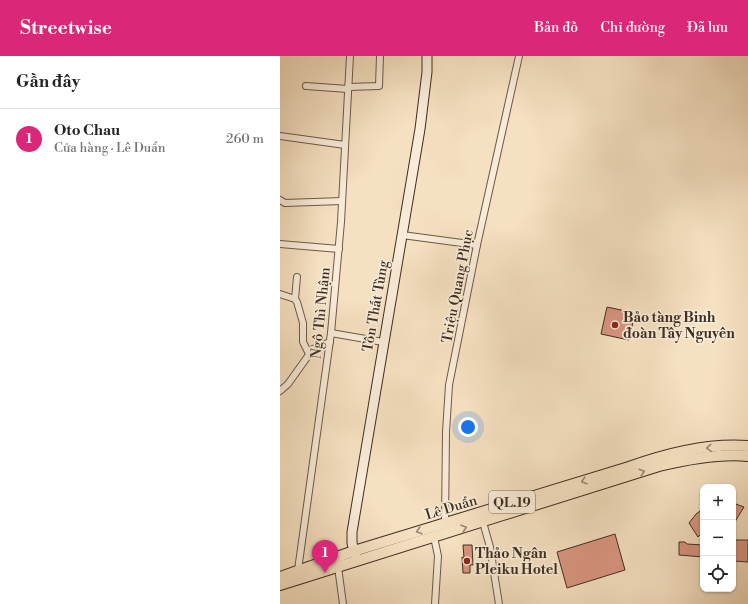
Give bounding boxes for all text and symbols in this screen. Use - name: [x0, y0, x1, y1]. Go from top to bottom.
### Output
- text: Streetwise: [20, 16, 112, 40]
- text: Bản đồ: [534, 19, 578, 37]
- text: Chỉ đường: [600, 19, 665, 37]
- text: Đã lưu: [687, 19, 728, 37]
- text: Gần đây: [16, 71, 80, 93]
- text: Oto Chau: [54, 121, 120, 140]
- text: 1: [26, 131, 32, 147]
- text: 260 m: [226, 131, 264, 147]
- text: Cửa hàng · Lê Duẩn: [54, 140, 166, 156]
- street label: Triệu Quang Phục: [438, 228, 478, 345]
- street label: Tôn Thất Tùng: [359, 258, 393, 353]
- street label: Ngô Thì Nhậm: [307, 266, 335, 360]
- place label: Bảo tàng Binh đoàn Tây Nguyên: [623, 309, 735, 343]
- marker: Bảo tàng Binh đoàn Tây Nguyên: [610, 320, 620, 330]
- your location: [458, 417, 478, 437]
- one-way arrow: [706, 443, 712, 452]
- one-way arrow: [638, 468, 645, 477]
- one-way arrow: [581, 476, 588, 485]
- map controls: [700, 484, 736, 592]
- button: +: [700, 484, 736, 520]
- street label: Lê Duẩn: [423, 491, 480, 524]
- road number: QL.19: [489, 491, 535, 513]
- button: −: [700, 520, 736, 556]
- one-way arrow: [460, 524, 467, 532]
- one-way arrow: [416, 526, 423, 535]
- pin: 1: [312, 540, 338, 573]
- place label: Thảo Ngân Pleiku Hotel: [475, 545, 558, 579]
- marker: Thảo Ngân Pleiku Hotel: [462, 556, 472, 566]
- button: locate: [700, 556, 736, 592]

